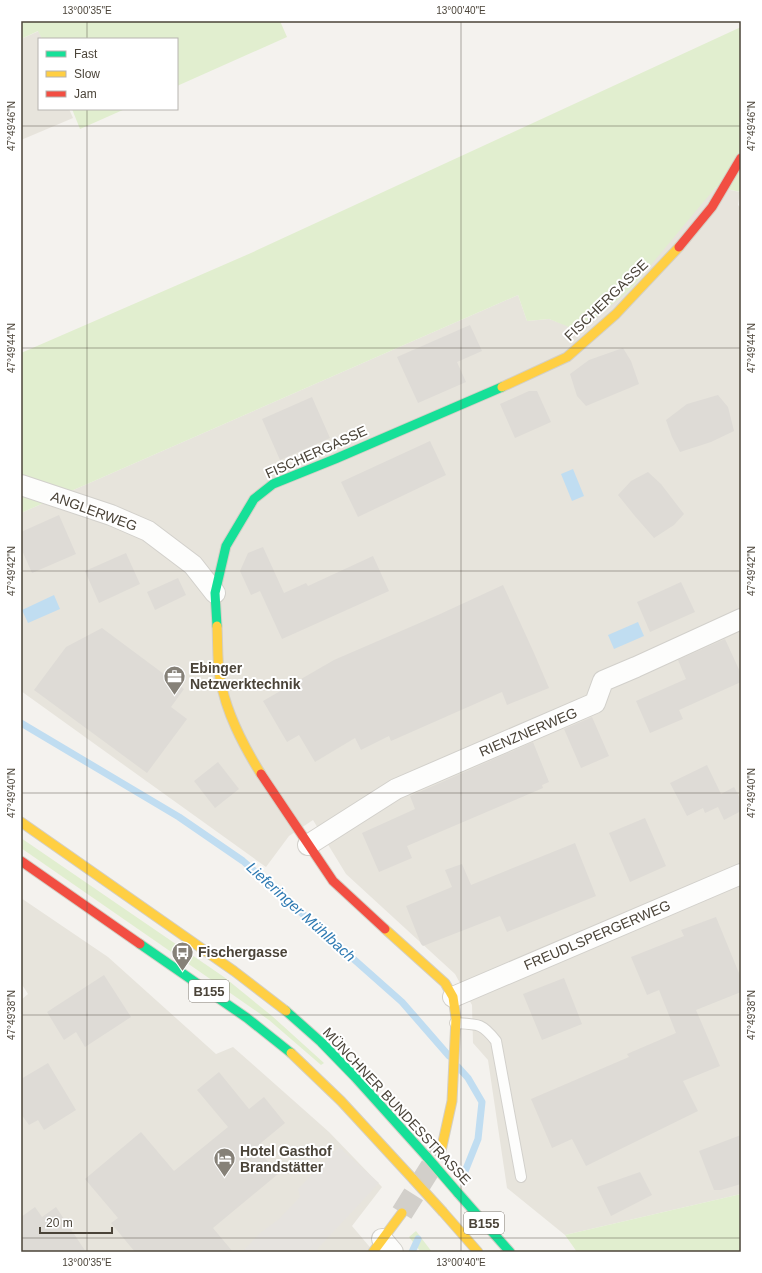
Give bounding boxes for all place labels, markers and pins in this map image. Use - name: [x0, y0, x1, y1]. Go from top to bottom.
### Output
- place label: Ebinger Netzwerktechnik: [190, 660, 301, 692]
- office icon: Ebinger Netzwerktechnik: [161, 663, 187, 696]
- bus stop icon: Fischergasse: [169, 939, 195, 972]
- place label: Fischergasse: [198, 944, 288, 960]
- place label: Hotel Gasthof Brandstätter: [240, 1143, 332, 1175]
- hotel icon: Hotel Gasthof Brandstätter: [212, 1146, 238, 1179]

